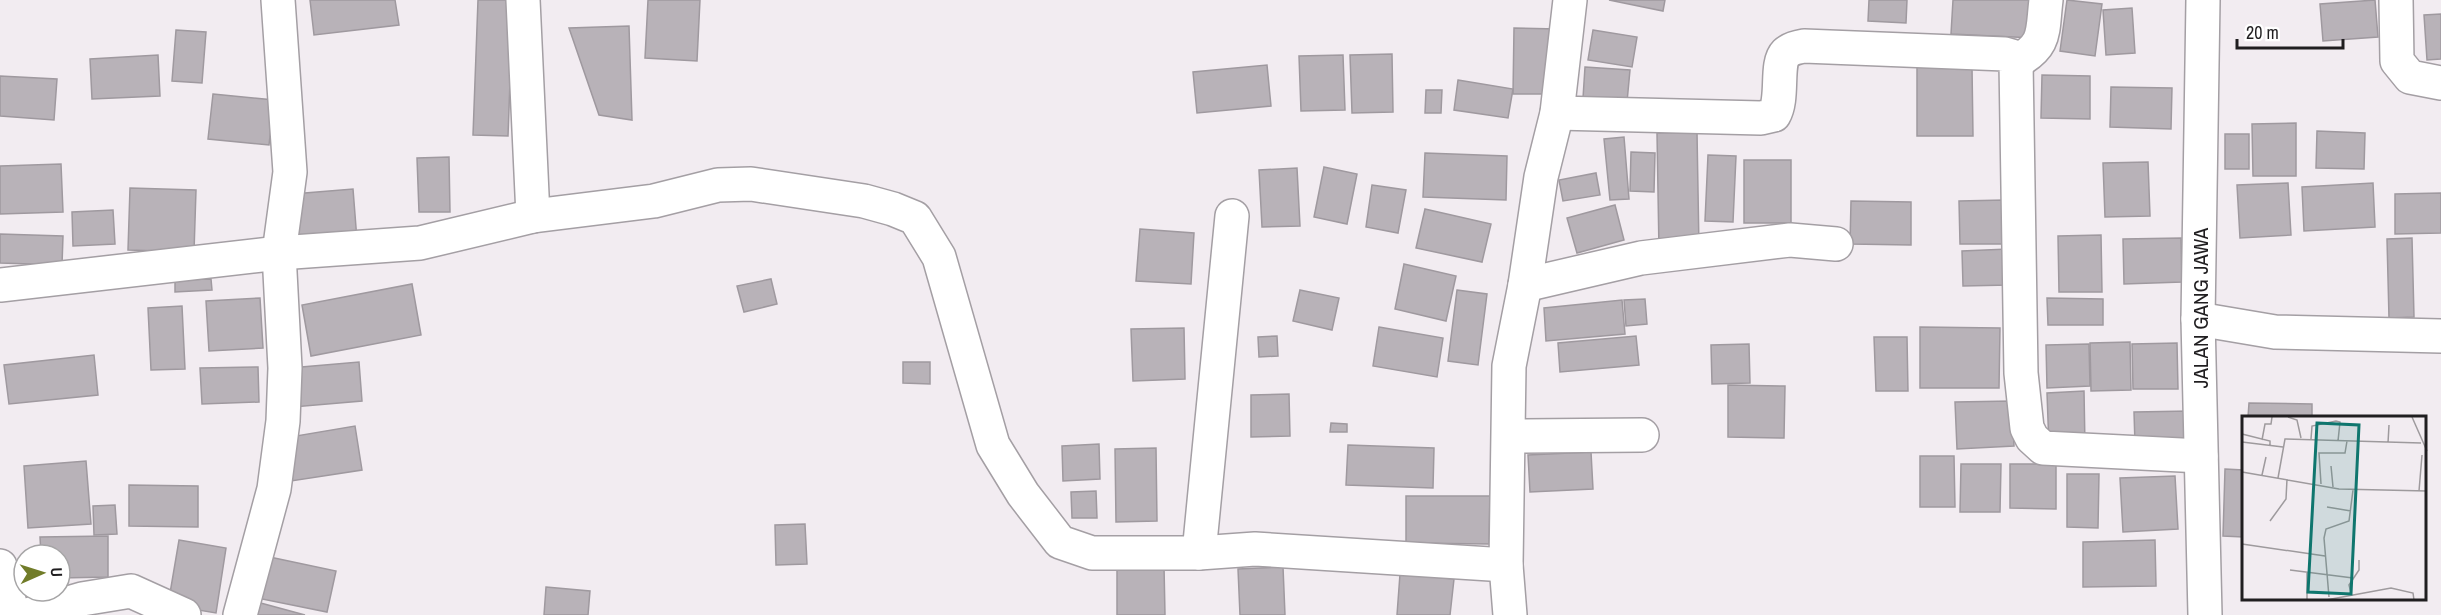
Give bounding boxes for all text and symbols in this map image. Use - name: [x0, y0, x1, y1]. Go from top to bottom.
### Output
- scale bar: [2237, 12, 2344, 50]
- text: 20 m: [2246, 20, 2279, 45]
- street label: JALAN GANG JAWA: [2186, 227, 2215, 388]
- inset map: [2242, 416, 2426, 600]
- north arrow: [12, 543, 72, 603]
- text: U: [46, 567, 68, 578]

